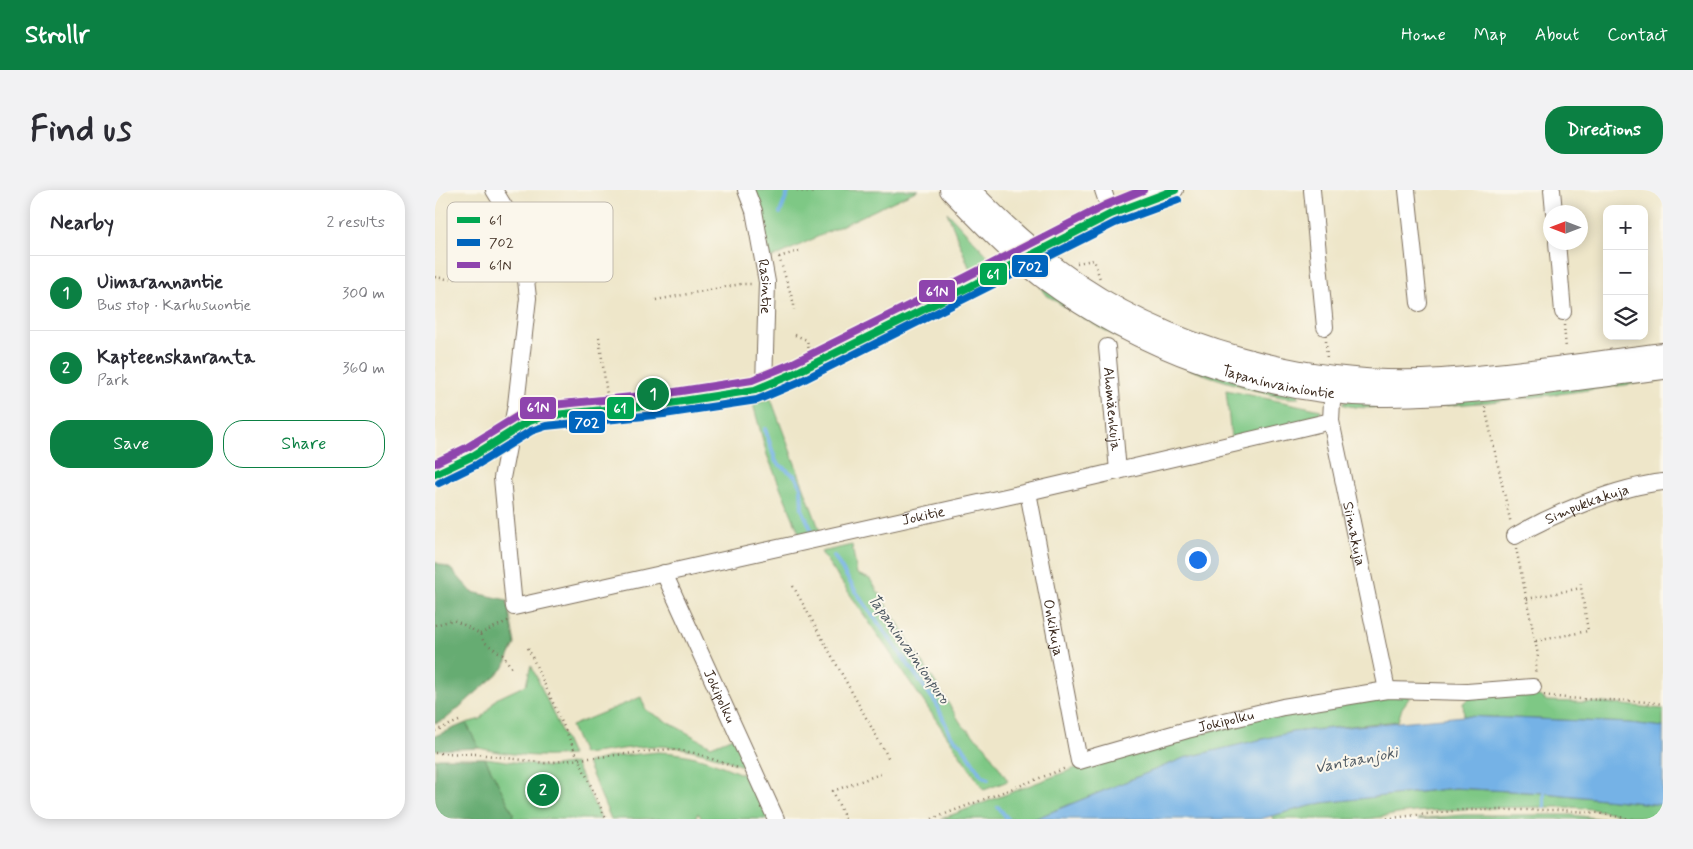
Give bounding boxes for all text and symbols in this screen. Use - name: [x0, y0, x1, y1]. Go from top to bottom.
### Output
- text: Strollr: [25, 20, 89, 51]
- text: Home: [1401, 23, 1446, 47]
- text: Map: [1474, 23, 1507, 47]
- text: About: [1535, 23, 1579, 47]
- text: Contact: [1607, 23, 1668, 47]
- button: Directions: [1545, 106, 1663, 154]
- text: Find us: [30, 107, 132, 153]
- legend: [447, 202, 613, 282]
- north arrow: [1543, 205, 1588, 250]
- map controls: [1603, 205, 1648, 340]
- button: +: [1603, 205, 1648, 250]
- text: Nearby: [50, 209, 114, 237]
- text: 2 results: [327, 212, 385, 233]
- text: 61: [489, 212, 502, 230]
- text: 702: [489, 234, 514, 252]
- button: −: [1603, 250, 1648, 295]
- line badge: 702: [1011, 254, 1049, 278]
- text: 61N: [489, 257, 512, 275]
- street label: Rasintie: [752, 257, 776, 314]
- text: 702: [1018, 258, 1043, 276]
- line badge: 61: [979, 262, 1008, 286]
- text: 61: [986, 266, 1000, 284]
- text: Uimarannantie: [97, 270, 223, 295]
- line badge: 61N: [918, 279, 956, 303]
- text: 1: [62, 283, 70, 304]
- text: 300 m: [342, 283, 385, 304]
- text: 61N: [926, 283, 948, 301]
- text: Bus stop · Karhusuontie: [97, 295, 251, 316]
- button: layers: [1603, 295, 1648, 340]
- text: Kapteenskanranta: [97, 345, 255, 370]
- text: 2: [62, 358, 70, 379]
- text: 360 m: [342, 358, 385, 379]
- street label: Tapaninvainiontie: [1219, 361, 1336, 404]
- street label: Ahomäenkuja: [1098, 366, 1125, 453]
- text: Park: [97, 370, 129, 391]
- pin: 1: [637, 375, 669, 413]
- line badge: 61N: [519, 396, 557, 420]
- line badge: 61: [606, 396, 635, 420]
- text: 61N: [527, 399, 549, 417]
- text: 61: [613, 400, 627, 418]
- line badge: 702: [568, 410, 606, 434]
- text: 702: [575, 414, 600, 432]
- button: Save: [50, 420, 213, 468]
- button: Share: [223, 420, 385, 468]
- street label: Simpukkakuja: [1542, 480, 1632, 530]
- street label: Siimakuja: [1337, 500, 1370, 568]
- street label: Jokitie: [900, 502, 947, 531]
- your location: [1185, 547, 1211, 573]
- water label: Tapaninvainionpuro: [863, 590, 955, 709]
- street label: Onkikuja: [1038, 598, 1068, 658]
- street label: Jokipolku: [698, 666, 740, 727]
- street label: Jokipolku: [1196, 705, 1256, 738]
- water label: Vantaanjoki: [1313, 742, 1401, 779]
- pin: 2: [527, 771, 559, 809]

